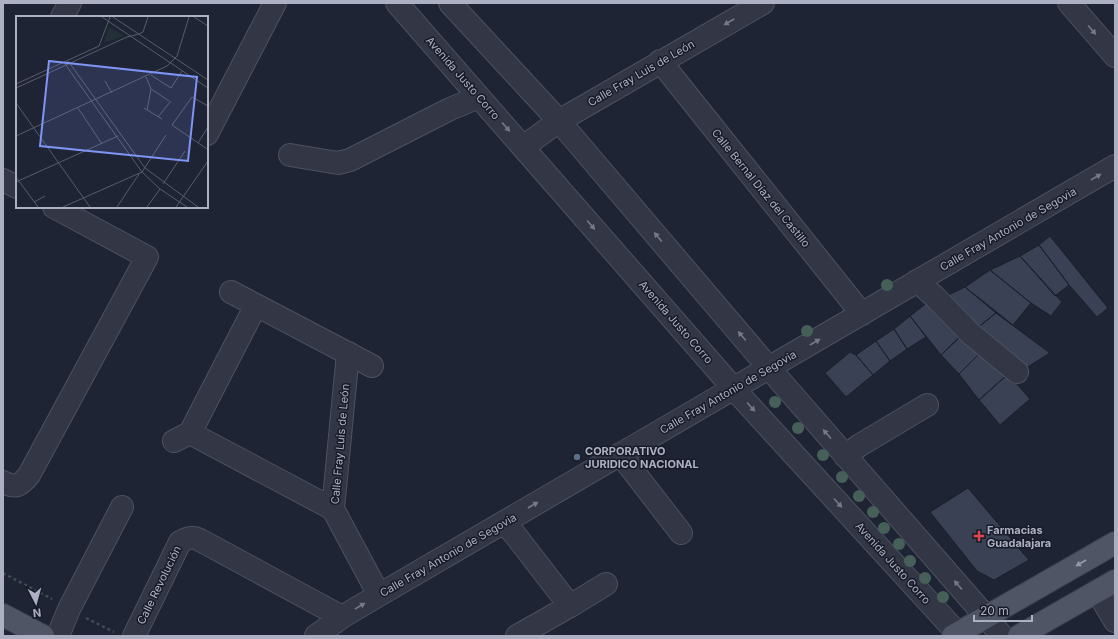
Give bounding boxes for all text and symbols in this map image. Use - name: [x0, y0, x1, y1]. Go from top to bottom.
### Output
- inset map: [16, 16, 208, 208]
- one-way arrow: [723, 19, 735, 26]
- one-way arrow: [1087, 24, 1096, 35]
- street label: Avenida Justo Corro: [423, 34, 503, 123]
- street label: Calle Fray Luis de León: [585, 37, 697, 109]
- one-way arrow: [501, 122, 510, 133]
- street label: Calle Bernal Díaz del Castillo: [709, 126, 813, 250]
- one-way arrow: [1090, 174, 1102, 181]
- street label: Calle Fray Antonio de Segovia: [937, 184, 1079, 274]
- one-way arrow: [587, 220, 596, 231]
- one-way arrow: [653, 232, 662, 242]
- street label: Avenida Justo Corro: [636, 278, 716, 367]
- one-way arrow: [737, 331, 746, 341]
- one-way arrow: [809, 338, 821, 345]
- street label: Calle Fray Antonio de Segovia: [657, 347, 799, 437]
- street label: Calle Fray Luis de León: [328, 383, 352, 505]
- one-way arrow: [746, 402, 755, 413]
- one-way arrow: [822, 429, 831, 440]
- place label: CORPORATIVO JURIDICO NACIONAL: [585, 444, 699, 471]
- marker: CORPORATIVO JURIDICO NACIONAL: [572, 452, 582, 462]
- one-way arrow: [834, 498, 843, 508]
- one-way arrow: [527, 502, 539, 509]
- street label: Calle Fray Antonio de Segovia: [377, 510, 519, 600]
- street label: Avenida Justo Corro: [852, 519, 934, 607]
- place label: Farmacias Guadalajara: [987, 523, 1051, 550]
- marker: Farmacias Guadalajara: [974, 531, 984, 541]
- street label: Calle Revolución: [134, 543, 184, 627]
- one-way arrow: [1075, 559, 1087, 566]
- one-way arrow: [954, 580, 963, 590]
- north arrow: [16, 583, 56, 623]
- scale bar: [974, 597, 1032, 623]
- one-way arrow: [354, 603, 366, 610]
- text: 20 m: [980, 603, 1009, 618]
- text: N: [32, 606, 42, 620]

